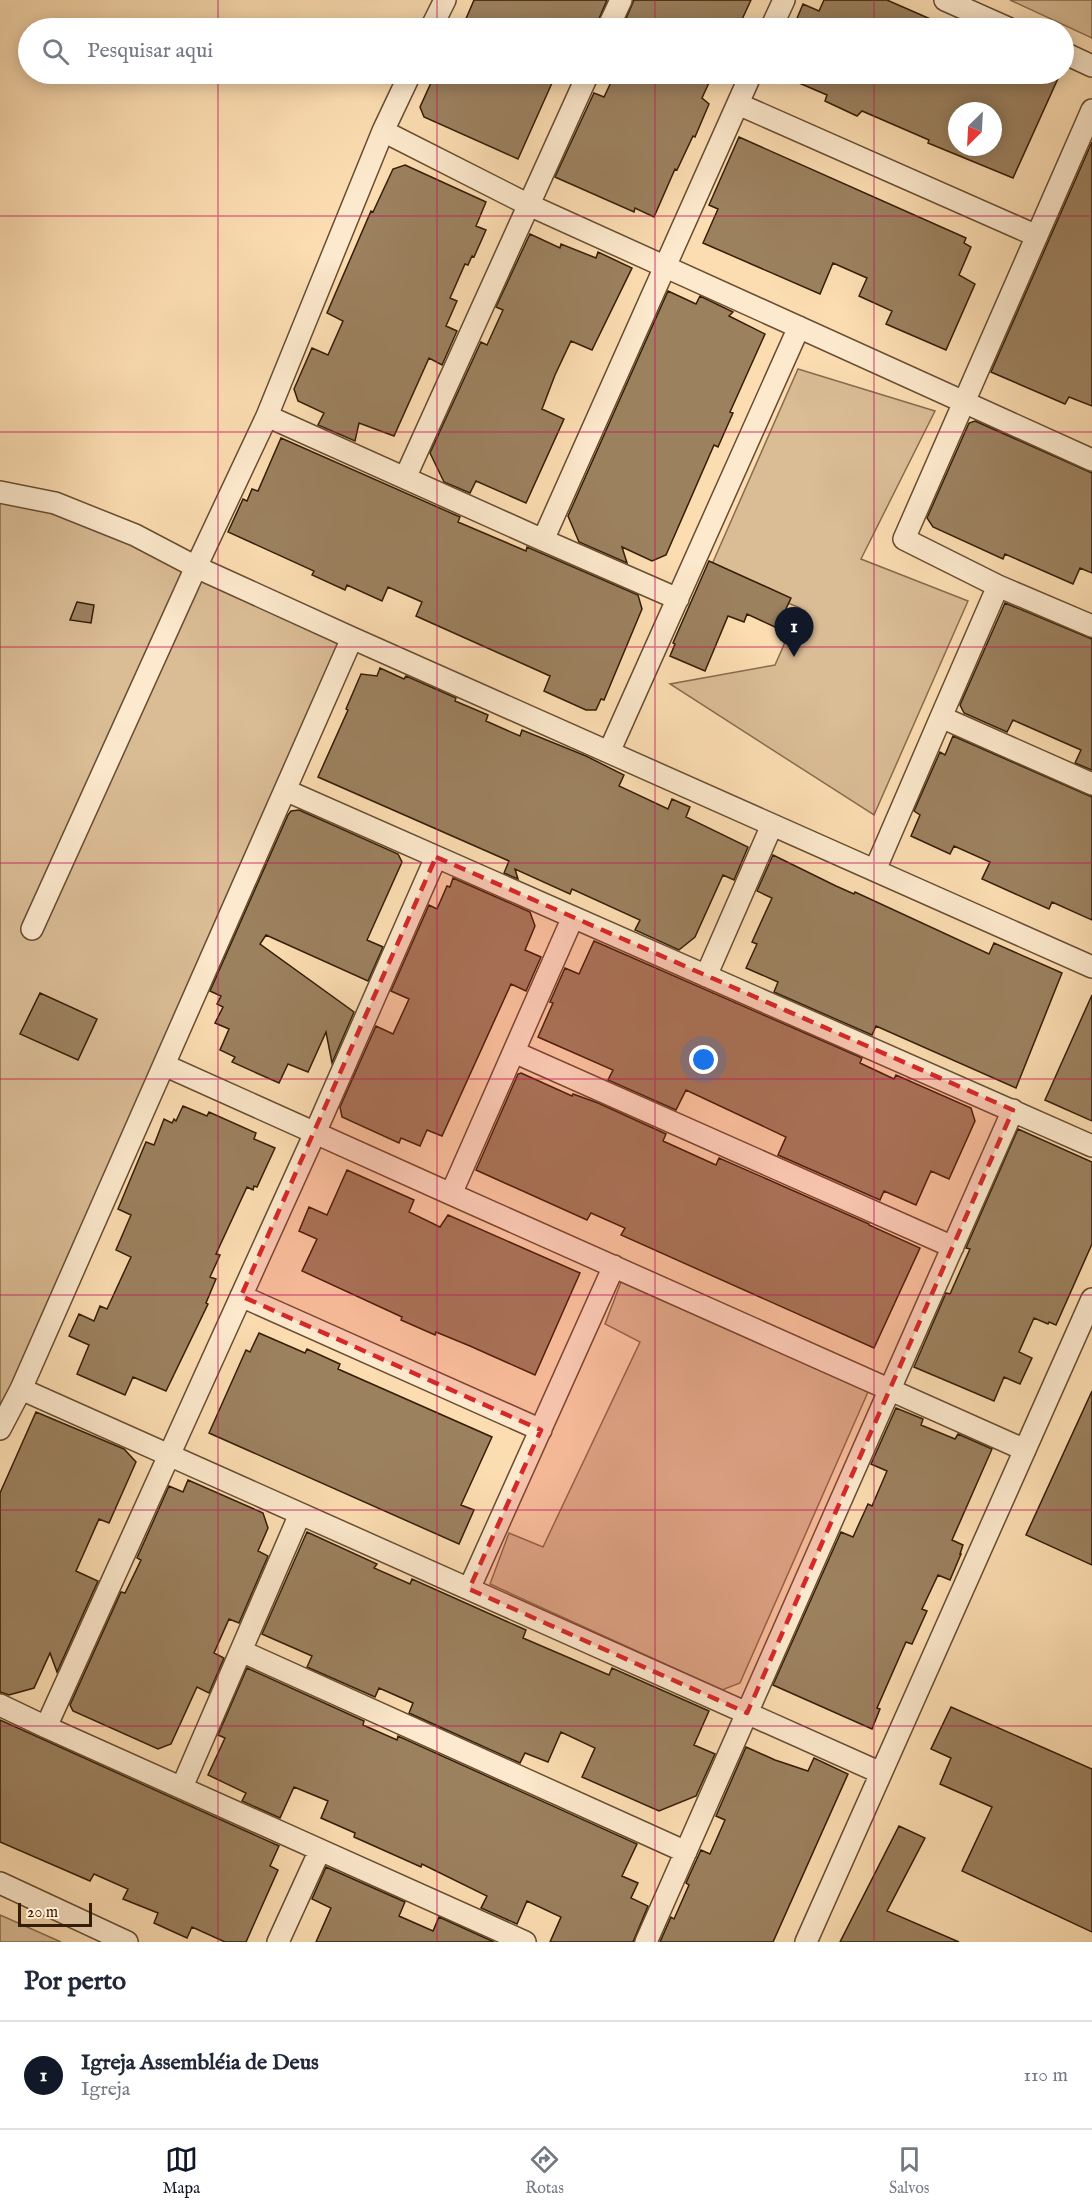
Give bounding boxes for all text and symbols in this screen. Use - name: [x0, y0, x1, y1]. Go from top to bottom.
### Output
- search box: [18, 18, 1074, 84]
- icon: search: [39, 35, 72, 68]
- text: Pesquisar aqui: [87, 37, 213, 65]
- north arrow: [948, 102, 1002, 156]
- pin: 1: [774, 608, 814, 657]
- your location: [689, 1045, 718, 1074]
- scale bar: [18, 1900, 92, 1928]
- text: 20 m: [27, 1903, 58, 1923]
- text: Por perto: [24, 1965, 126, 1998]
- text: Igreja Assembléia de Deus: [81, 2049, 319, 2077]
- text: 1: [40, 2063, 47, 2088]
- text: 110 m: [1024, 2063, 1068, 2088]
- text: Igreja: [81, 2077, 130, 2102]
- tab: Mapa: [163, 2143, 200, 2199]
- tab: Rotas: [525, 2143, 564, 2199]
- tab: Salvos: [889, 2143, 929, 2199]

